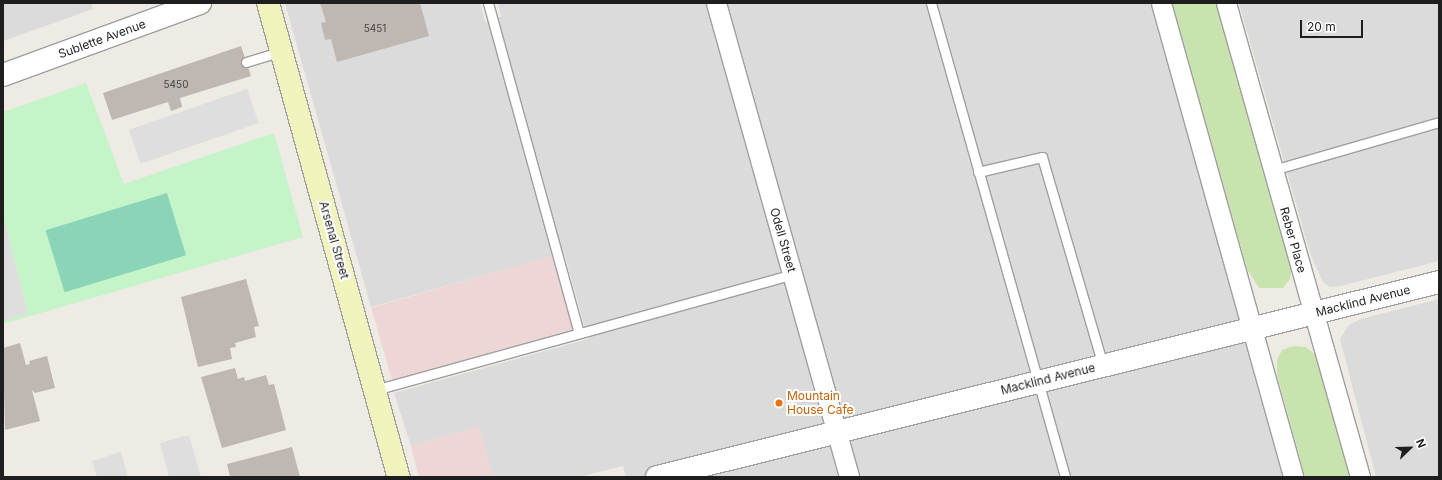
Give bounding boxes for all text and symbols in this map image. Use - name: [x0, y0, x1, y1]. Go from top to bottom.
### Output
- scale bar: [1302, 12, 1365, 38]
- street label: Sublette Avenue: [56, 16, 148, 62]
- text: 20 m: [1307, 19, 1336, 34]
- house number: 5451: [364, 23, 386, 35]
- house number: 5450: [164, 79, 188, 91]
- street label: Arsenal Street: [316, 200, 352, 280]
- street label: Reber Place: [1277, 205, 1309, 275]
- street label: Odell Street: [767, 206, 799, 274]
- street label: Macklind Avenue: [1314, 282, 1412, 320]
- street label: Macklind Avenue: [999, 360, 1097, 398]
- place label: Mountain House Cafe: [787, 389, 854, 417]
- marker: Mountain House Cafe: [774, 398, 784, 408]
- north arrow: [1390, 428, 1430, 468]
- text: N: [1413, 437, 1429, 450]

